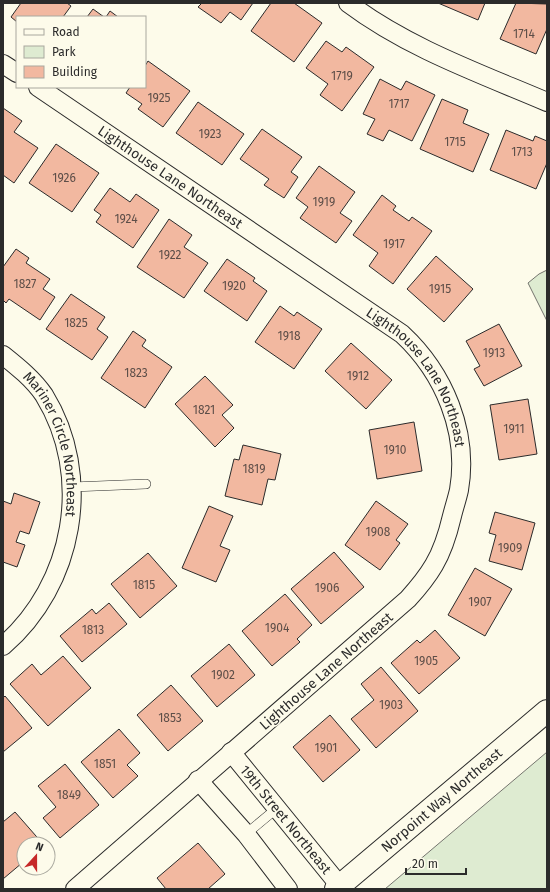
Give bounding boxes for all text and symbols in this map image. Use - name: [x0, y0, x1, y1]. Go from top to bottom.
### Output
- legend: [16, 16, 146, 88]
- text: Road: [52, 25, 80, 39]
- house number: 1714: [513, 27, 536, 41]
- text: Park: [52, 45, 76, 59]
- text: Building: [52, 65, 98, 79]
- house number: 1719: [331, 69, 353, 83]
- house number: 1925: [147, 91, 171, 105]
- house number: 1717: [389, 97, 409, 111]
- street label: Lighthouse Lane Northeast: [95, 122, 246, 233]
- house number: 1923: [198, 127, 222, 141]
- house number: 1715: [444, 135, 466, 149]
- house number: 1713: [511, 145, 533, 159]
- house number: 1926: [52, 171, 76, 185]
- house number: 1919: [313, 195, 335, 209]
- house number: 1924: [114, 212, 138, 226]
- house number: 1917: [383, 237, 405, 251]
- house number: 1922: [158, 248, 182, 262]
- house number: 1827: [14, 277, 36, 291]
- house number: 1920: [222, 279, 246, 293]
- house number: 1915: [429, 282, 451, 296]
- street label: Lighthouse Lane Northeast: [363, 304, 468, 449]
- house number: 1825: [64, 316, 88, 330]
- house number: 1918: [277, 329, 301, 343]
- house number: 1913: [483, 346, 505, 360]
- house number: 1823: [124, 366, 148, 380]
- street label: Mariner Circle Northeast: [19, 368, 80, 519]
- house number: 1912: [347, 369, 369, 383]
- house number: 1821: [193, 403, 215, 417]
- house number: 1911: [503, 422, 525, 436]
- house number: 1910: [383, 443, 407, 457]
- house number: 1819: [243, 462, 265, 476]
- house number: 1908: [366, 525, 391, 539]
- house number: 1909: [498, 541, 522, 555]
- house number: 1815: [133, 578, 155, 592]
- house number: 1906: [315, 581, 339, 595]
- house number: 1907: [468, 595, 492, 609]
- street label: Lighthouse Lane Northeast: [256, 608, 397, 734]
- house number: 1904: [265, 621, 290, 635]
- house number: 1813: [82, 623, 104, 637]
- house number: 1905: [414, 654, 438, 668]
- house number: 1902: [211, 668, 235, 682]
- house number: 1903: [379, 698, 403, 712]
- house number: 1853: [158, 711, 182, 725]
- house number: 1901: [314, 741, 338, 755]
- street label: Norpoint Way Northeast: [378, 744, 506, 856]
- house number: 1851: [94, 757, 116, 771]
- street label: 19th Street Northeast: [236, 762, 335, 878]
- house number: 1849: [57, 788, 81, 802]
- north arrow: [16, 836, 56, 876]
- text: N: [34, 840, 45, 855]
- scale bar: [406, 850, 466, 876]
- text: 20 m: [412, 857, 438, 871]

